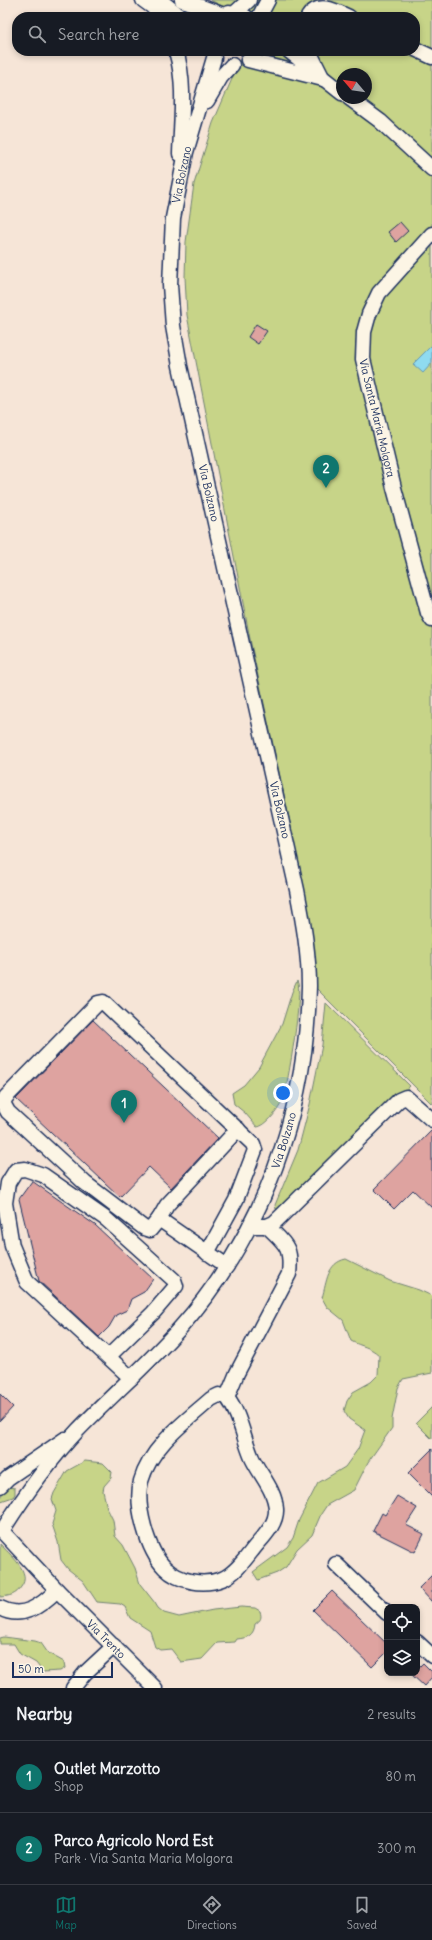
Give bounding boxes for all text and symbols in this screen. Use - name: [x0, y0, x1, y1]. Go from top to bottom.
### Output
- search box: [12, 12, 420, 56]
- icon: search: [26, 23, 48, 45]
- text: Search here: [58, 25, 139, 44]
- north arrow: [336, 68, 372, 104]
- street label: Via Bolzano: [169, 144, 194, 204]
- street label: Via Santa Maria Molgora: [356, 358, 398, 479]
- pin: 2: [313, 455, 339, 488]
- street label: Via Bolzano: [196, 463, 222, 523]
- street label: Via Bolzano: [267, 780, 293, 840]
- your location: [273, 1083, 293, 1103]
- pin: 1: [111, 1090, 137, 1123]
- street label: Via Bolzano: [268, 1111, 299, 1170]
- map controls: [384, 1604, 420, 1676]
- button: locate: [384, 1604, 420, 1640]
- street label: Via Trento: [84, 1617, 129, 1662]
- button: layers: [384, 1640, 420, 1676]
- scale bar: [12, 1660, 113, 1679]
- text: 50 m: [18, 1662, 44, 1676]
- text: Nearby: [16, 1703, 72, 1725]
- text: 2 results: [367, 1706, 416, 1723]
- text: Outlet Marzotto: [54, 1759, 160, 1778]
- text: 1: [26, 1768, 32, 1785]
- text: 80 m: [385, 1768, 416, 1785]
- text: Shop: [54, 1778, 83, 1795]
- text: Parco Agricolo Nord Est: [54, 1831, 213, 1850]
- text: 2: [25, 1840, 33, 1857]
- text: 300 m: [377, 1840, 416, 1857]
- text: Park · Via Santa Maria Molgora: [54, 1850, 233, 1867]
- tab: Map: [55, 1894, 77, 1932]
- tab: Directions: [187, 1894, 237, 1932]
- tab: Saved: [347, 1894, 377, 1932]

